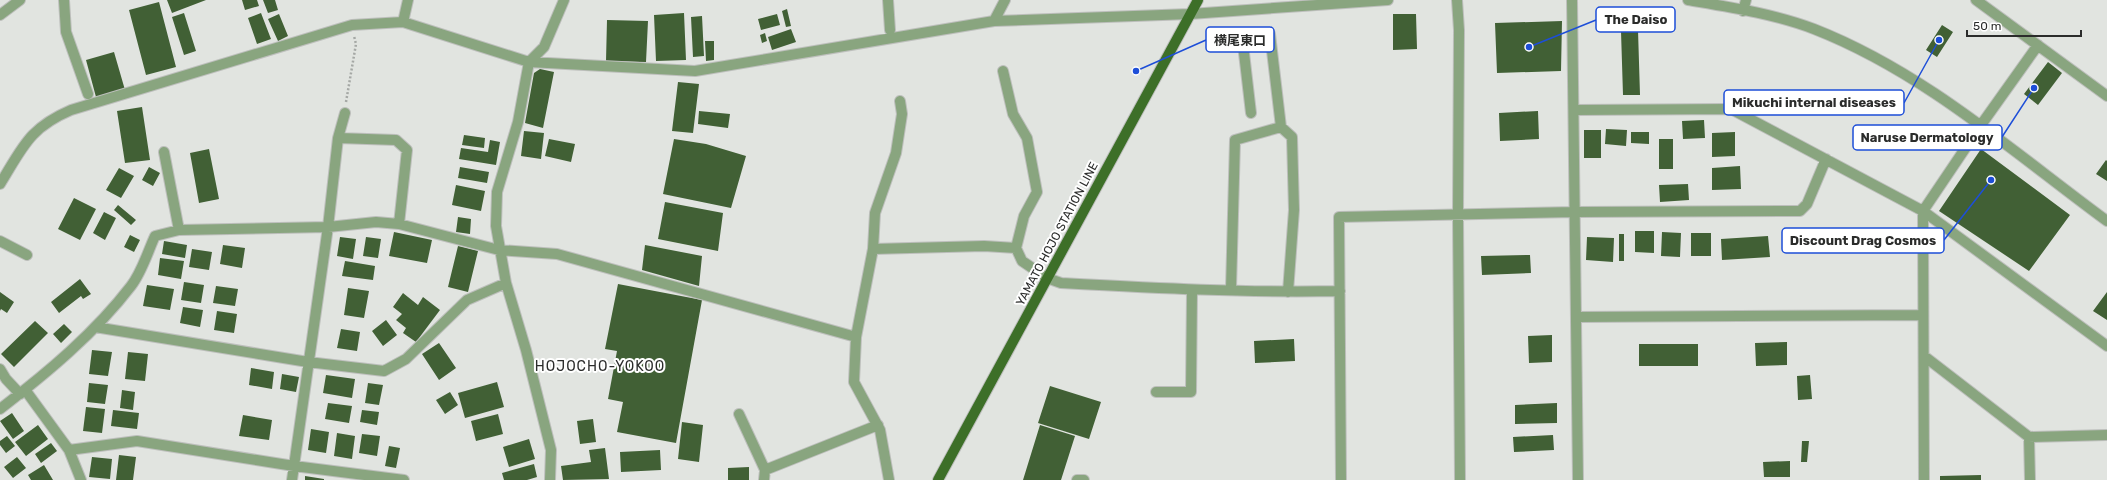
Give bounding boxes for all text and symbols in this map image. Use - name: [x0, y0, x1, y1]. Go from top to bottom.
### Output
- callout: The Daiso: [1596, 7, 1675, 32]
- text: The Daiso: [1605, 12, 1667, 27]
- scale bar: [1967, 12, 2081, 38]
- text: 50 m: [1973, 19, 2001, 33]
- callout: 横尾東口: [1206, 27, 1274, 52]
- text: 横尾東口: [1214, 33, 1266, 48]
- callout: Mikuchi internal diseases: [1724, 90, 1904, 115]
- text: Mikuchi internal diseases: [1732, 95, 1896, 110]
- callout: Naruse Dermatology: [1853, 125, 2002, 150]
- text: Naruse Dermatology: [1860, 130, 1994, 145]
- street label: YAMATO HOJO STATION LINE: [1013, 160, 1101, 308]
- callout: Discount Drag Cosmos: [1782, 228, 1944, 253]
- text: Discount Drag Cosmos: [1790, 233, 1936, 248]
- district label: HOJOCHO-YOKOO: [535, 358, 665, 375]

